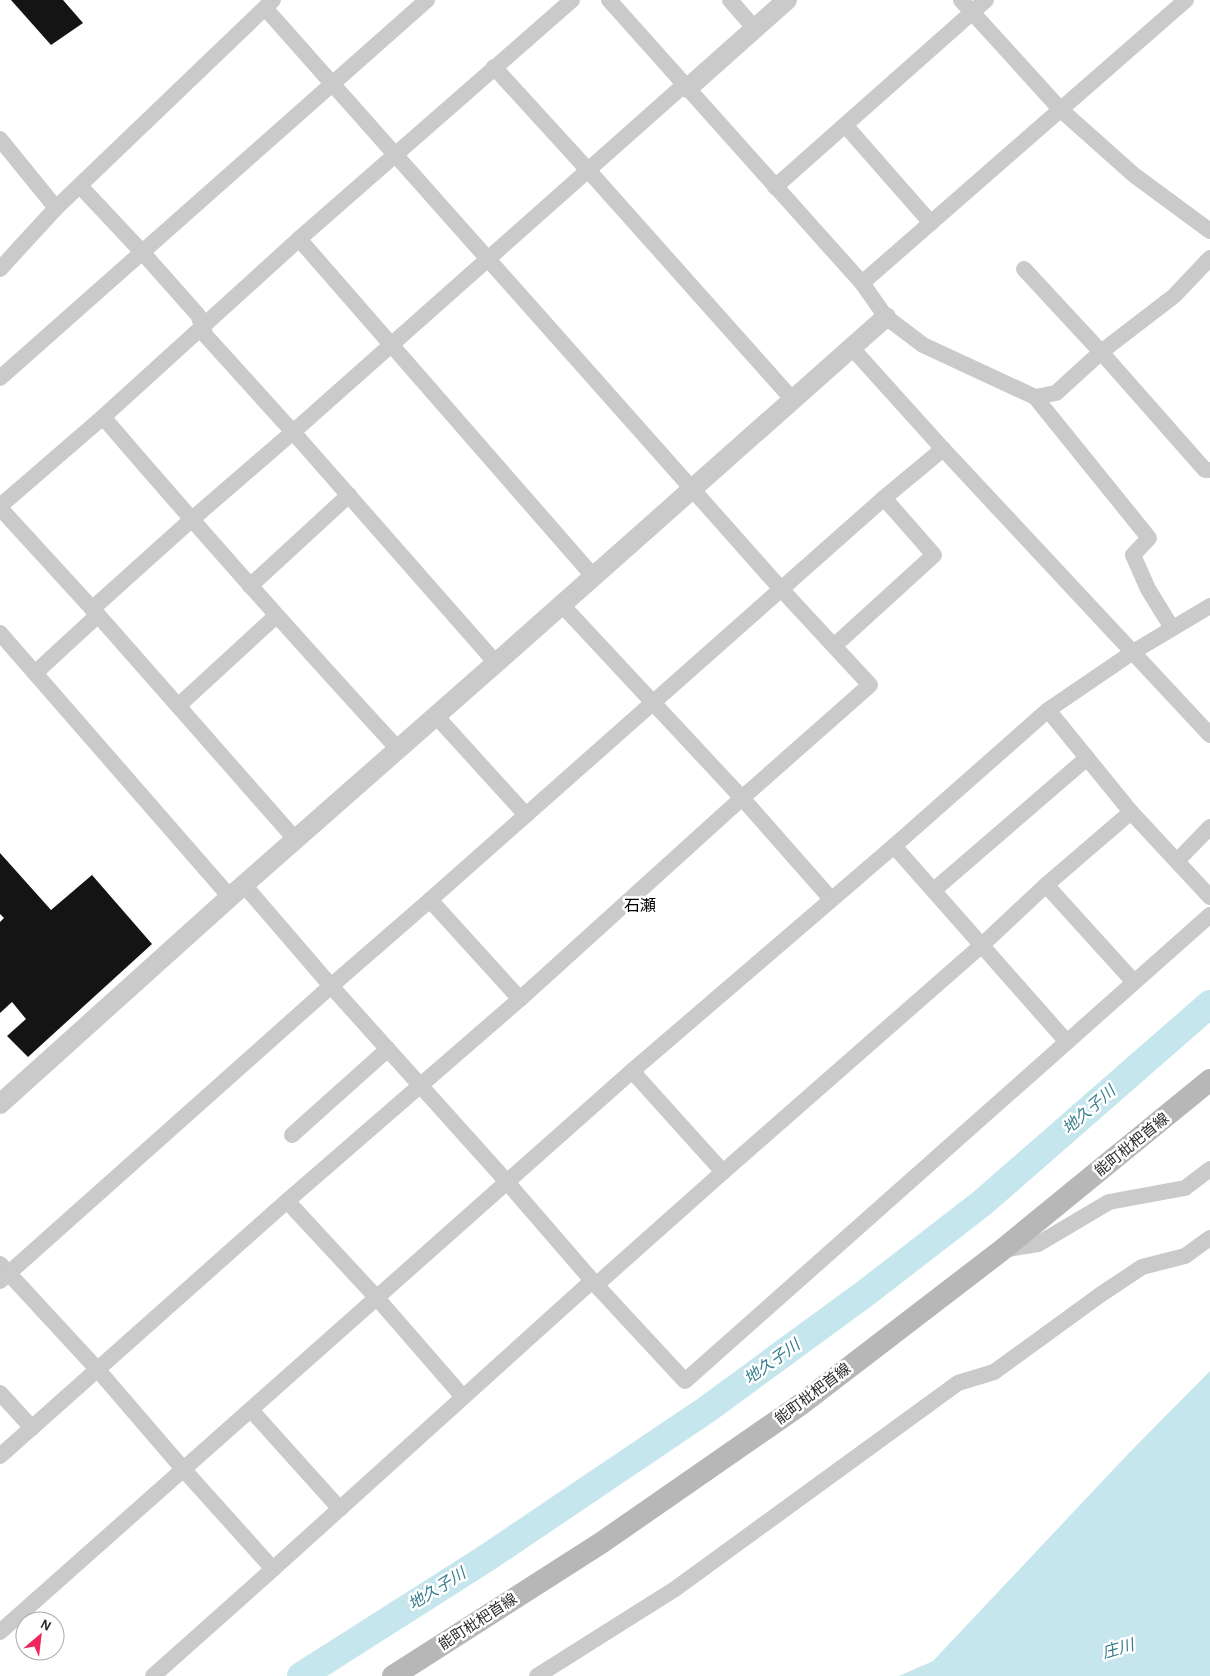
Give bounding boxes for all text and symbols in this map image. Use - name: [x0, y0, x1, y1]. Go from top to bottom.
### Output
- district label: 石瀬: [624, 898, 656, 914]
- water label: 地久子川: [1059, 1081, 1120, 1137]
- street label: 能町枇杷首線: [1091, 1109, 1172, 1179]
- water label: 地久子川: [741, 1335, 804, 1387]
- street label: 能町枇杷首線: [771, 1359, 853, 1427]
- water label: 地久子川: [405, 1563, 470, 1613]
- street label: 能町枇杷首線: [435, 1590, 520, 1653]
- north arrow: [15, 1611, 65, 1661]
- text: N: [38, 1617, 53, 1634]
- water label: 庄川: [1100, 1635, 1138, 1661]

